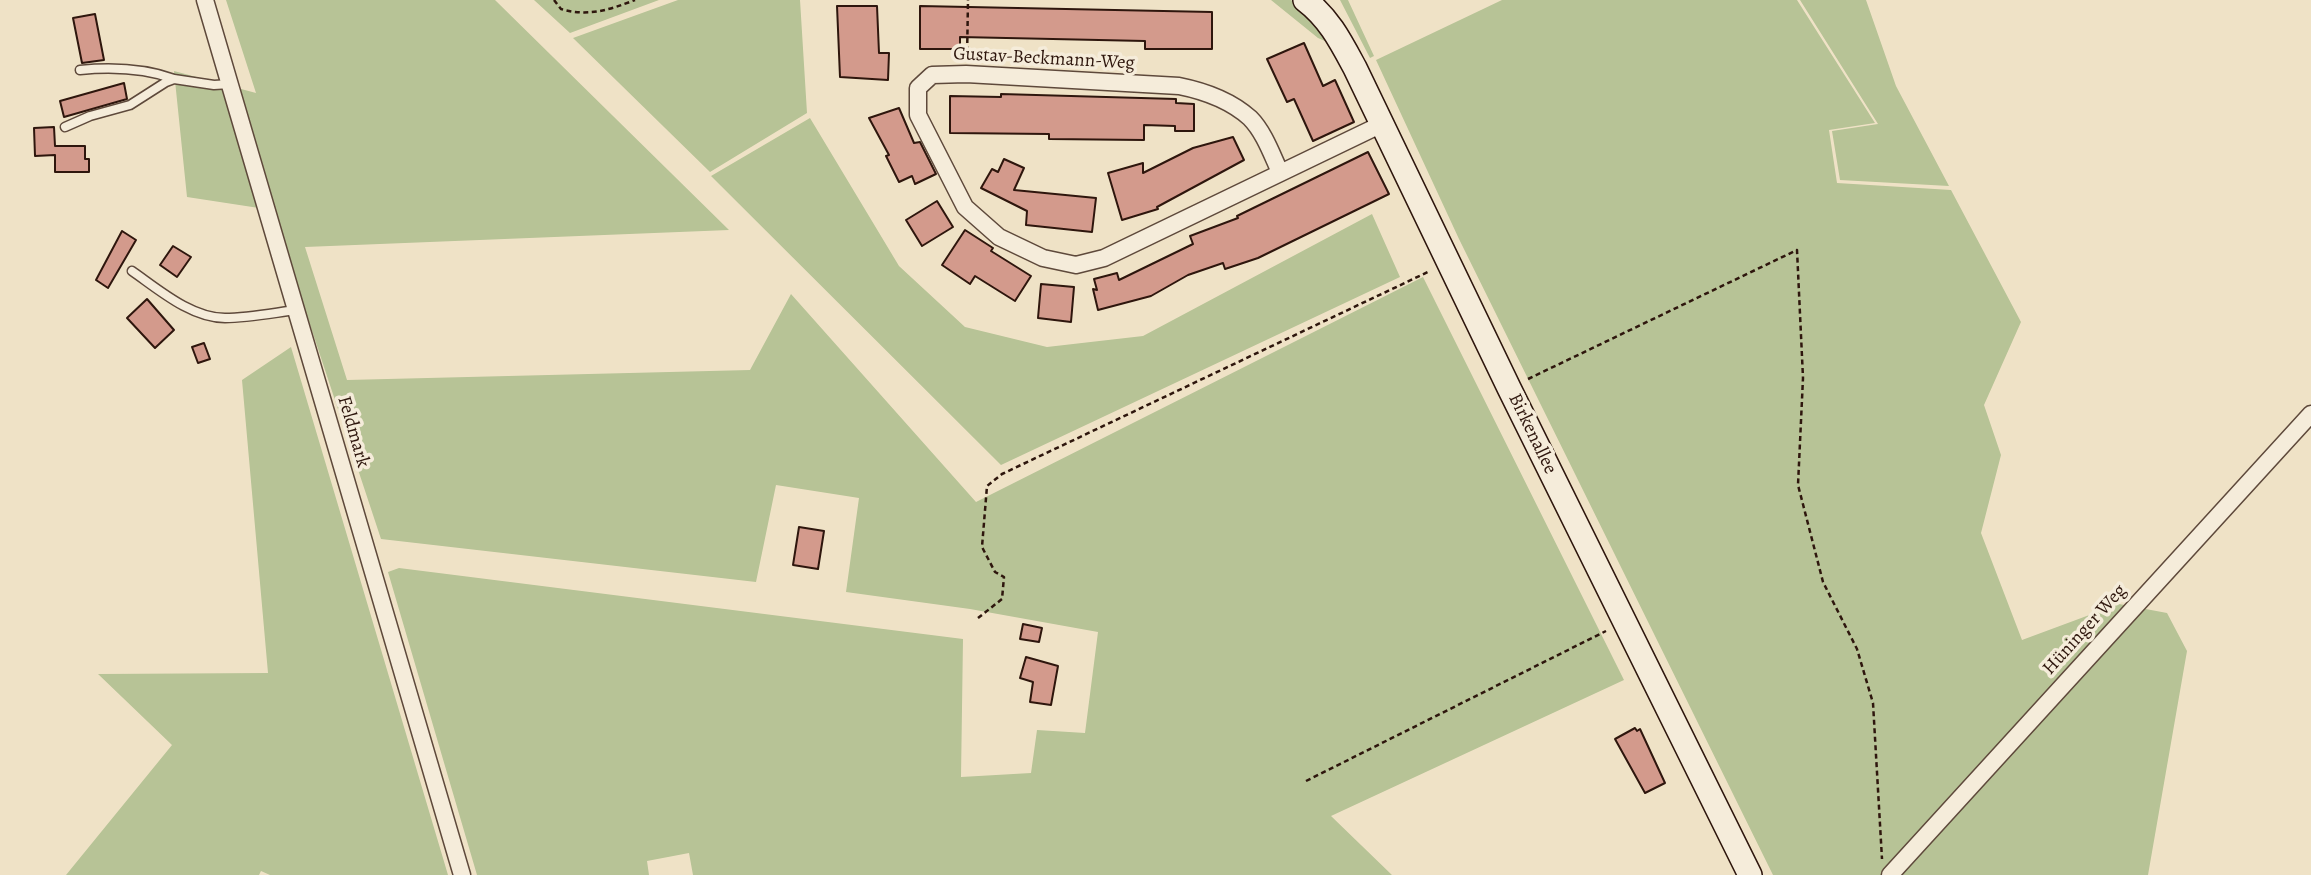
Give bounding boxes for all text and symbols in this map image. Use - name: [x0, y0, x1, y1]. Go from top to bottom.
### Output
- street label: Gustav-Beckmann-Weg: [953, 43, 1135, 75]
- street label: Birkenallee: [1503, 390, 1561, 478]
- street label: Feldmark: [332, 393, 374, 471]
- street label: Hüninger Weg: [2038, 580, 2132, 680]

